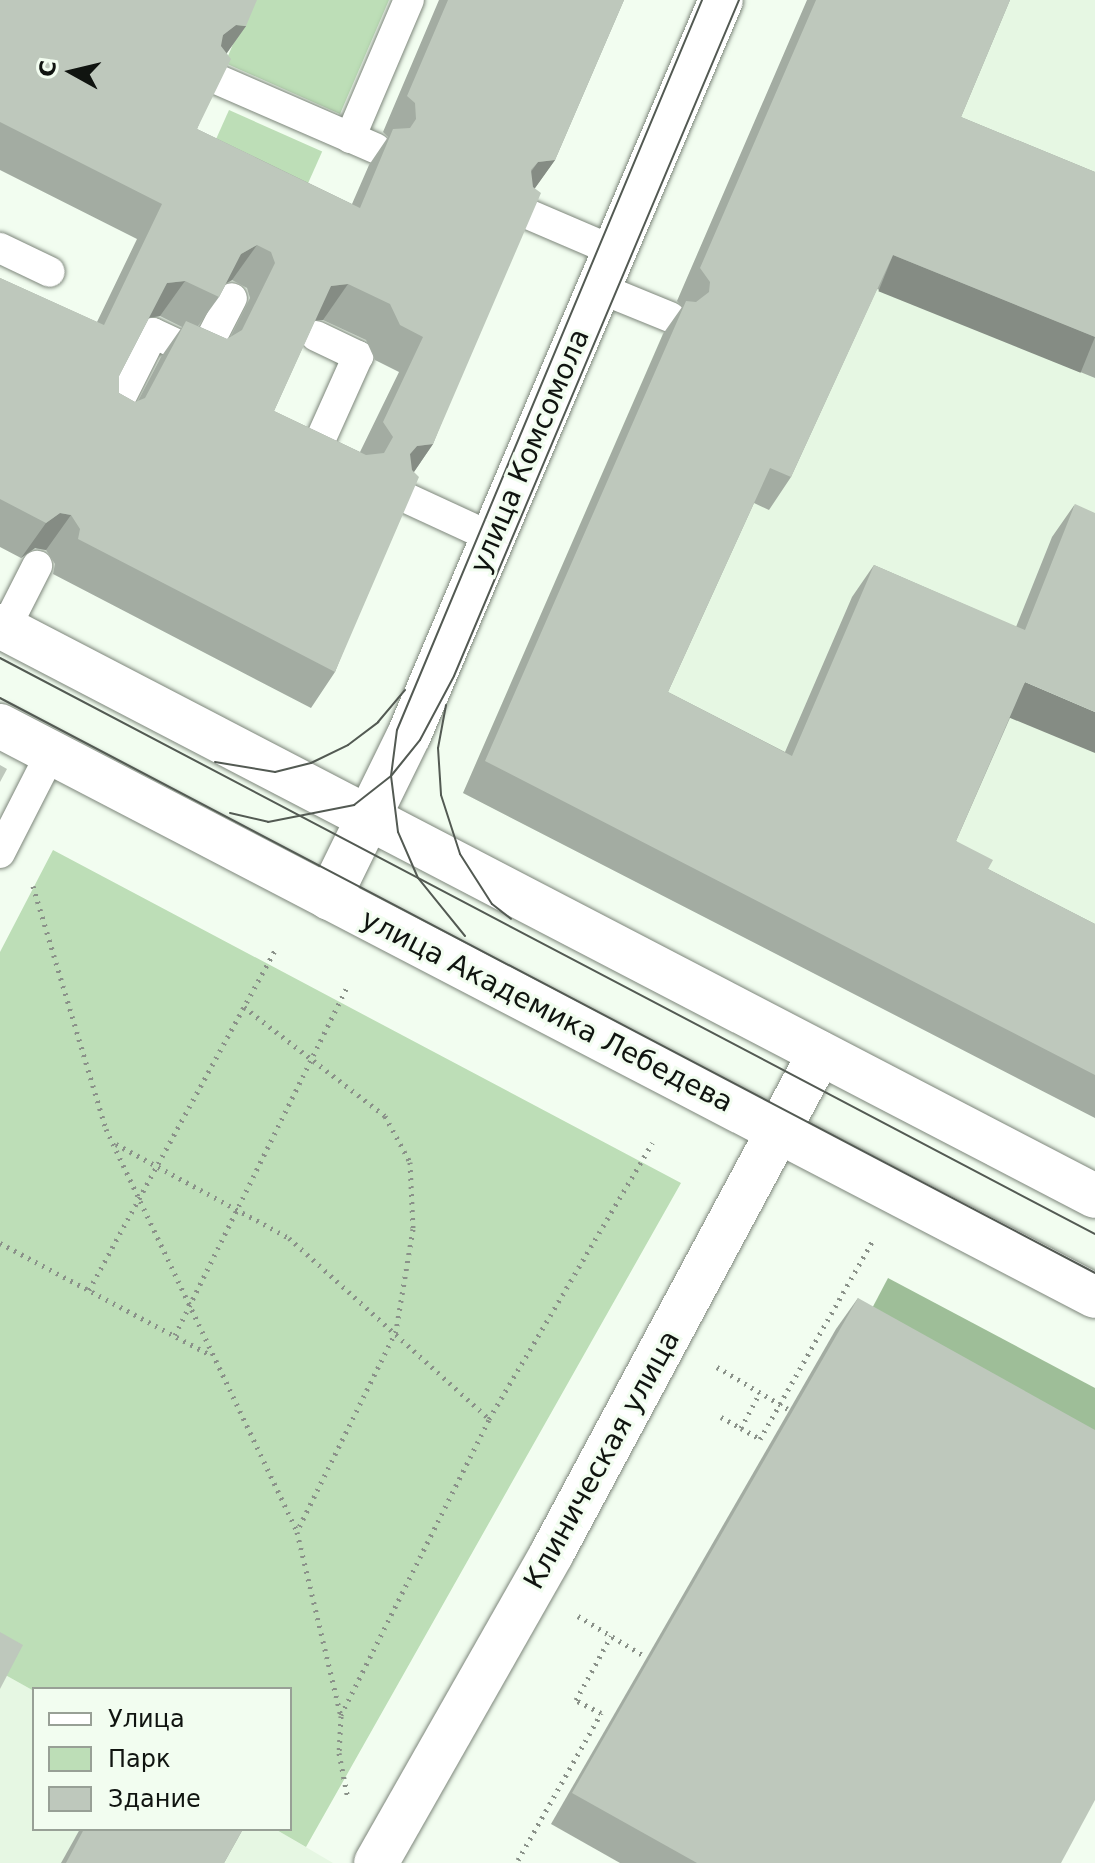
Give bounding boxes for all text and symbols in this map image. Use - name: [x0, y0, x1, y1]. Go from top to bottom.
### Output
- north arrow: [32, 32, 112, 112]
- text: С: [34, 59, 61, 78]
- street label: улица Комсомола: [463, 324, 597, 578]
- street label: улица Академика Лебедева: [355, 902, 739, 1120]
- street label: Клиническая улица: [517, 1325, 687, 1595]
- legend: [32, 1687, 292, 1831]
- text: Улица: [108, 1705, 185, 1733]
- text: Парк: [108, 1745, 170, 1773]
- text: Здание: [108, 1785, 201, 1813]

